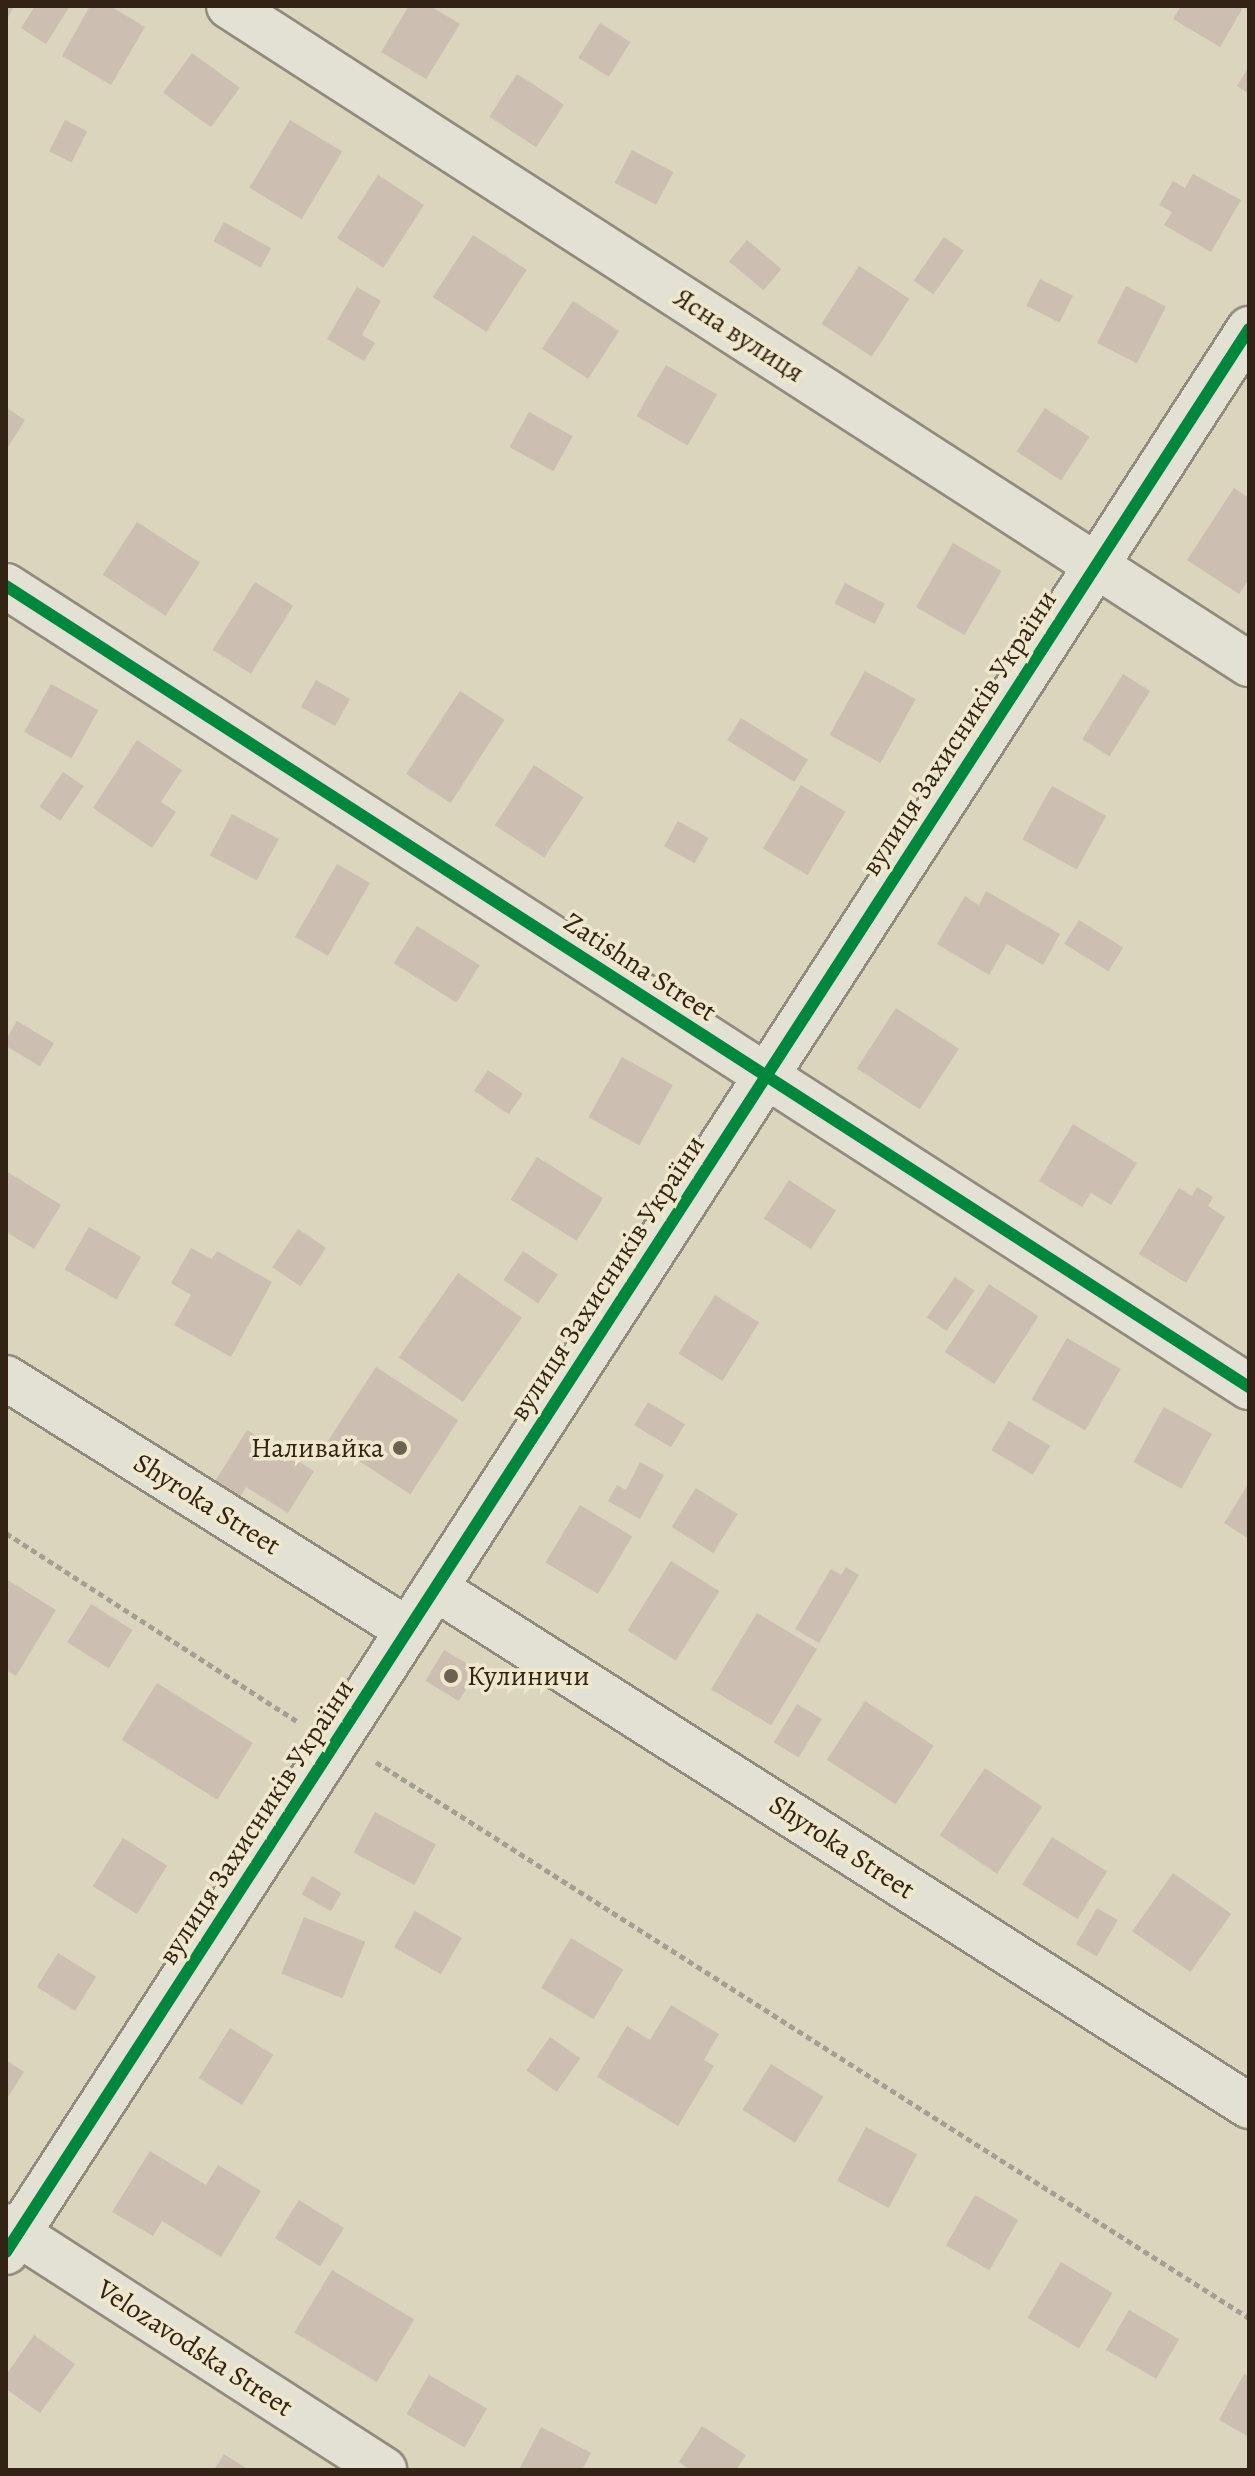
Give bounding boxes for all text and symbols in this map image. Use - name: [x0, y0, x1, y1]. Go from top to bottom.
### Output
- street label: Ясна вулиця: [667, 280, 811, 390]
- street label: вулиця Захисників України: [854, 584, 1064, 882]
- street label: Zatishna Street: [557, 905, 723, 1029]
- street label: вулиця Захисників України: [502, 1129, 712, 1427]
- place label: Наливайка: [251, 1431, 384, 1465]
- marker: Наливайка: [391, 1439, 409, 1457]
- street label: Shyroka Street: [127, 1446, 287, 1562]
- place label: Кулиничи: [467, 1659, 590, 1693]
- marker: Кулиничи: [442, 1667, 460, 1685]
- street label: вулиця Захисників України: [151, 1673, 361, 1971]
- street label: Shyroka Street: [763, 1788, 921, 1906]
- street label: Velozavodska Street: [91, 2272, 299, 2424]

